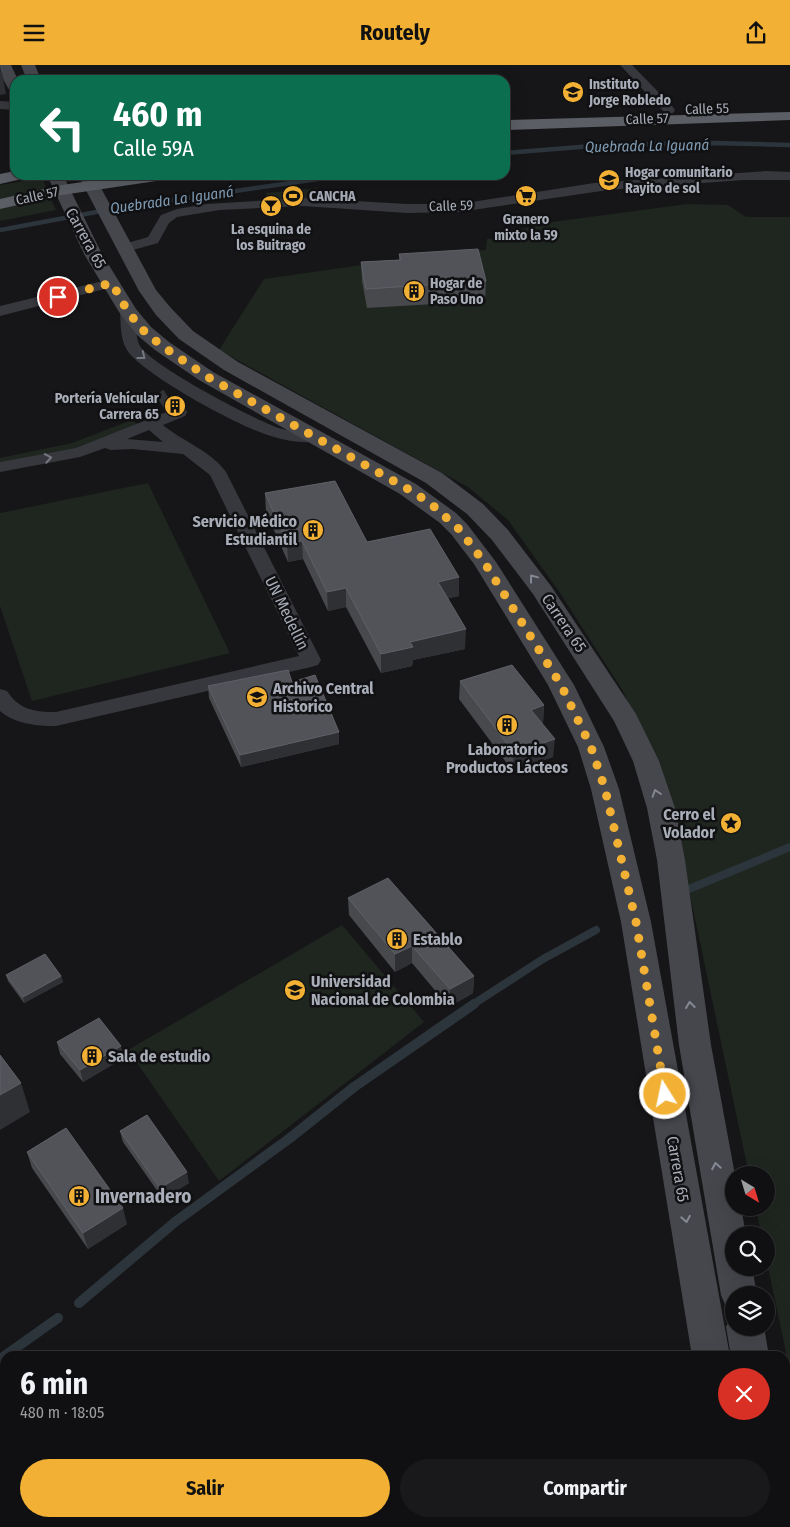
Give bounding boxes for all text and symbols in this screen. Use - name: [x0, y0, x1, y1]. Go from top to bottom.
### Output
- icon: menu: [20, 19, 48, 47]
- text: Routely: [360, 19, 430, 46]
- icon: share: [742, 19, 770, 47]
- place label: Instituto Jorge Robledo: [588, 76, 671, 109]
- school or university icon: Instituto Jorge Robledo: [561, 80, 585, 104]
- text: 460 m: [113, 93, 202, 135]
- icon: left: [30, 95, 95, 160]
- street label: Calle 55: [685, 100, 729, 118]
- street label: Calle 57: [625, 110, 669, 128]
- text: Calle 59A: [113, 135, 194, 162]
- water label: Quebrada La Iguaná: [585, 136, 710, 156]
- place label: Hogar comunitario Rayito de sol: [625, 164, 733, 197]
- school or university icon: Hogar comunitario Rayito de sol: [597, 168, 621, 192]
- water label: Quebrada La Iguaná: [109, 182, 235, 218]
- street label: Calle 57: [14, 183, 60, 209]
- sports icon: CANCHA: [281, 184, 305, 208]
- supermarket icon: Granero mixto la 59: [514, 184, 538, 208]
- place label: CANCHA: [309, 188, 356, 205]
- bar icon: La esquina de los Buitrago: [259, 194, 283, 218]
- street label: Calle 59: [429, 197, 474, 215]
- street label: Carrera 65: [62, 204, 110, 272]
- place label: Granero mixto la 59: [494, 211, 558, 244]
- place label: La esquina de los Buitrago: [231, 221, 311, 254]
- place label: Hogar de Paso Uno: [430, 275, 484, 308]
- pin: [37, 276, 79, 318]
- building icon: Hogar de Paso Uno: [402, 279, 426, 303]
- icon: arrive: [44, 283, 72, 311]
- one-way arrow: [136, 351, 145, 359]
- place label: Portería Vehícular Carrera 65: [55, 390, 160, 423]
- building icon: Portería Vehícular Carrera 65: [163, 394, 187, 418]
- one-way arrow: [44, 454, 52, 464]
- place label: Servicio Médico Estudiantil: [192, 512, 298, 549]
- building icon: Servicio Médico Estudiantil: [301, 518, 325, 542]
- street label: UN Medellín: [261, 573, 313, 653]
- one-way arrow: [530, 575, 538, 584]
- street label: Carrera 65: [538, 590, 590, 656]
- place label: Archivo Central Historico: [272, 679, 374, 716]
- school or university icon: Archivo Central Historico: [245, 685, 269, 709]
- building icon: Laboratorio Productos Lácteos: [495, 713, 519, 737]
- place label: Laboratorio Productos Lácteos: [446, 740, 568, 777]
- one-way arrow: [652, 790, 662, 798]
- place label: Cerro el Volador: [662, 805, 716, 842]
- place icon: Cerro el Volador: [719, 811, 743, 835]
- building icon: Establo: [385, 927, 409, 951]
- place label: Establo: [413, 930, 463, 949]
- place label: Universidad Nacional de Colombia: [311, 972, 455, 1009]
- school or university icon: Universidad Nacional de Colombia: [283, 978, 307, 1002]
- one-way arrow: [685, 1001, 696, 1009]
- building icon: Sala de estudio: [80, 1044, 104, 1068]
- place label: Sala de estudio: [108, 1047, 211, 1066]
- position arrow: [638, 1067, 690, 1119]
- street label: Carrera 65: [663, 1135, 693, 1203]
- one-way arrow: [712, 1161, 722, 1170]
- north arrow: [725, 1166, 775, 1216]
- map controls: [725, 1166, 775, 1336]
- building icon: Invernadero: [67, 1184, 91, 1208]
- place label: Invernadero: [95, 1185, 191, 1208]
- one-way arrow: [681, 1215, 691, 1223]
- button: search: [725, 1226, 775, 1276]
- button: layers: [725, 1286, 775, 1336]
- text: 6 min: [20, 1366, 88, 1402]
- button: close: [718, 1368, 770, 1420]
- text: 480 m · 18:05: [20, 1403, 104, 1422]
- button: Salir: [20, 1459, 390, 1517]
- button: Compartir: [400, 1459, 770, 1517]

